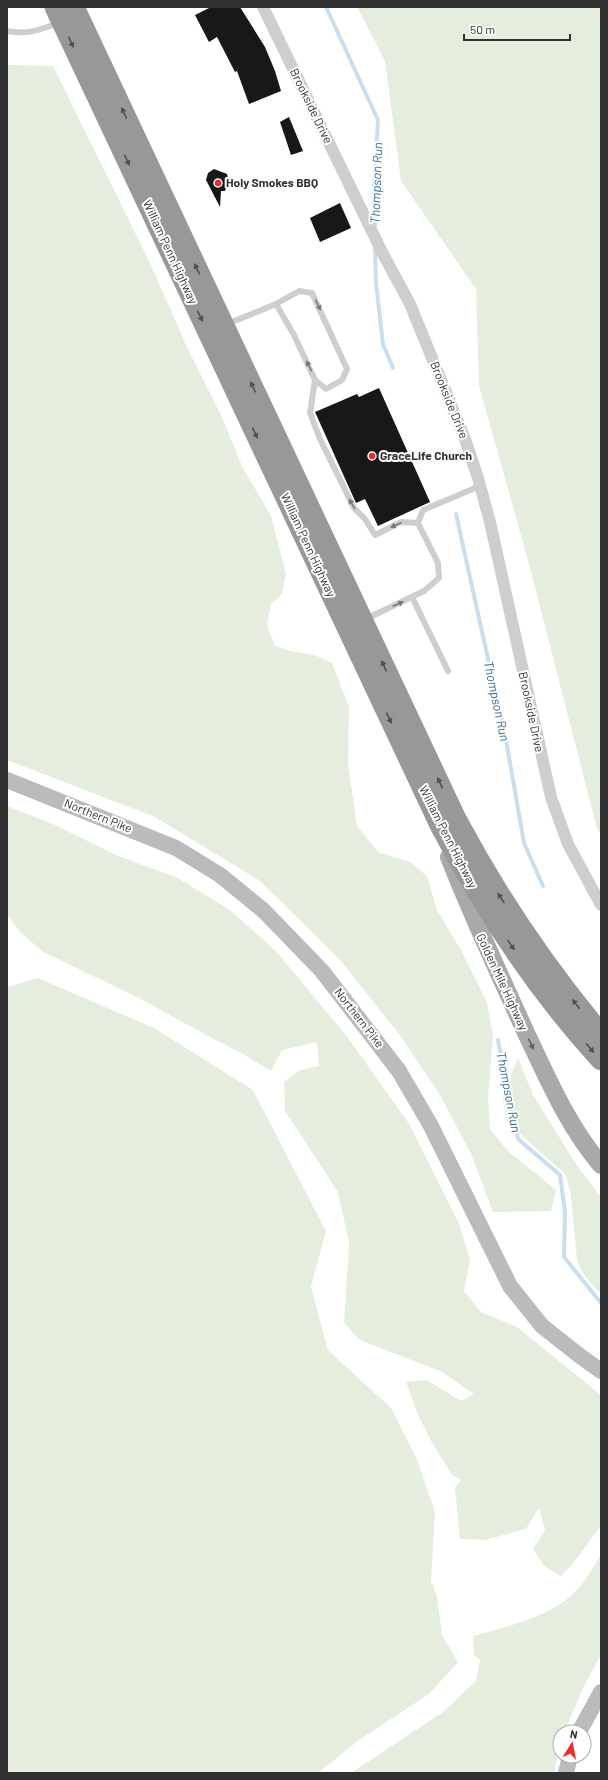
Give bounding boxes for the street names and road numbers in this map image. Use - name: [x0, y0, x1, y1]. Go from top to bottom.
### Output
- street label: Brookside Drive: [288, 66, 336, 145]
- street label: William Penn Highway: [141, 197, 201, 306]
- street label: Brookside Drive: [428, 359, 472, 440]
- street label: William Penn Highway: [279, 490, 339, 599]
- street label: Brookside Drive: [517, 670, 547, 753]
- street label: William Penn Highway: [417, 783, 481, 891]
- street label: Northern Pike: [62, 795, 134, 835]
- street label: Golden Mile Highway: [474, 931, 532, 1033]
- street label: Northern Pike: [332, 985, 387, 1050]

